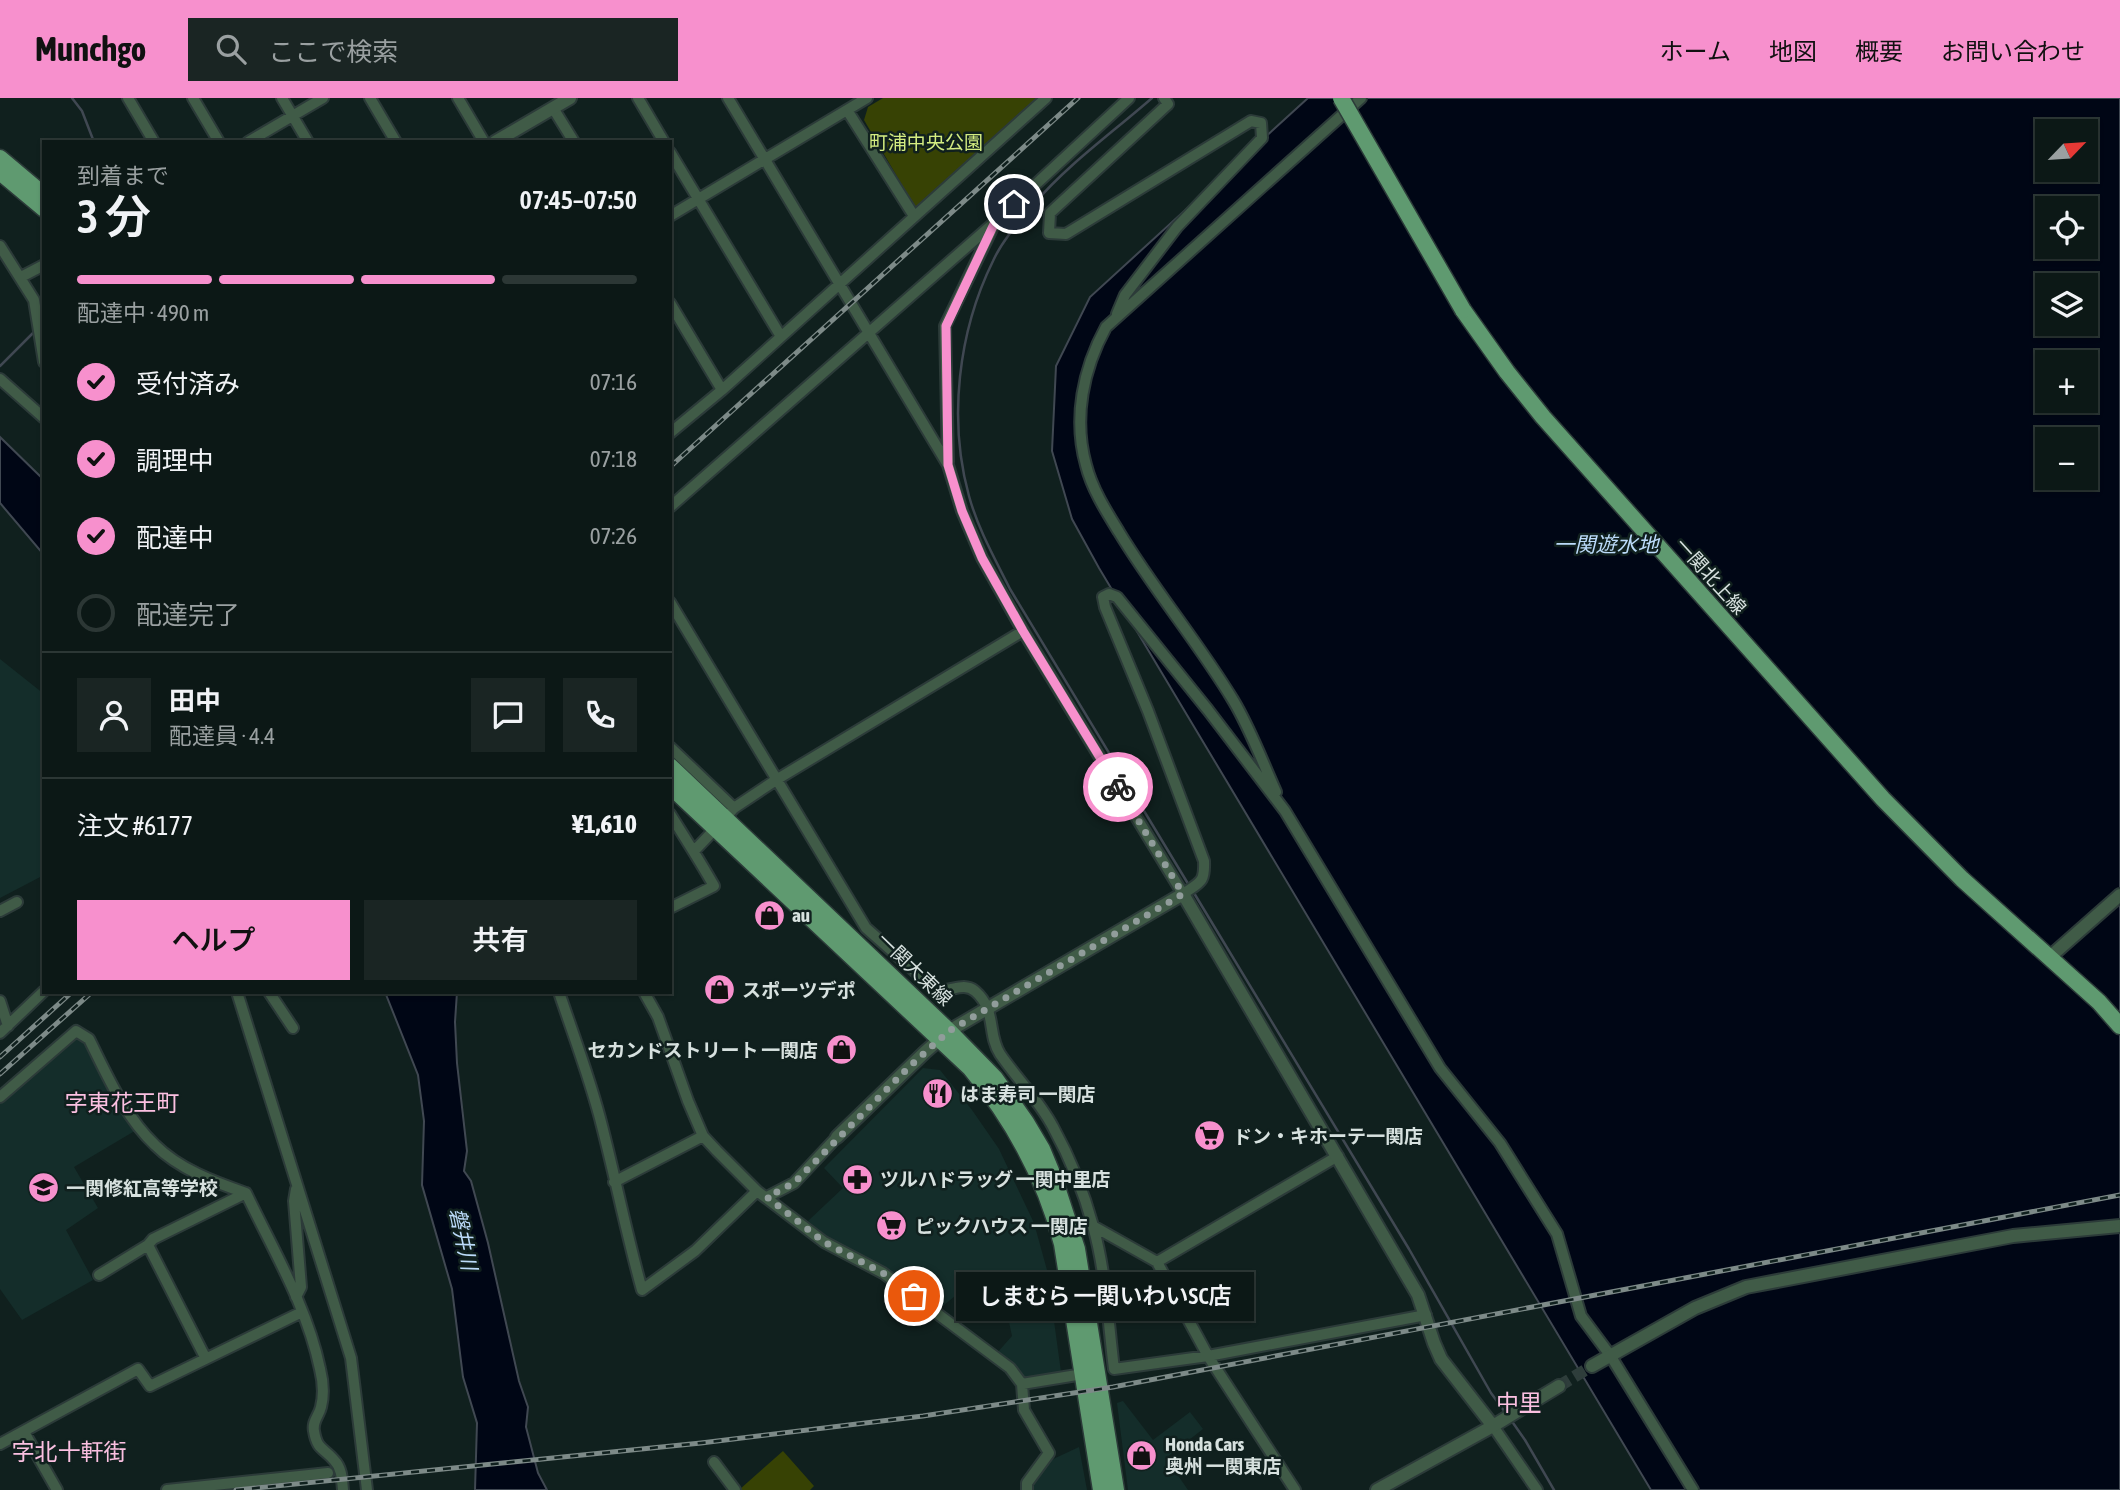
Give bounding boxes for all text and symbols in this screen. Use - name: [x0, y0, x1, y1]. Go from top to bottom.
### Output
- search box: [188, 18, 678, 81]
- text: Munchgo: [35, 30, 146, 68]
- icon: search: [212, 30, 250, 68]
- text: ここで検索: [268, 37, 398, 67]
- text: ホーム: [1660, 38, 1731, 65]
- text: 地図: [1769, 38, 1817, 65]
- text: 概要: [1855, 38, 1903, 65]
- text: お問い合わせ: [1941, 38, 2085, 65]
- north arrow: [2035, 119, 2098, 182]
- map controls: [2035, 119, 2098, 490]
- park label: 町浦中央公園: [869, 131, 983, 153]
- text: 到着まで: [77, 163, 169, 189]
- pin: [984, 174, 1044, 234]
- text: 07:45–07:50: [520, 185, 637, 215]
- icon: home: [995, 185, 1033, 223]
- text: 3 分: [77, 190, 151, 243]
- button: locate: [2035, 196, 2098, 259]
- button: layers: [2035, 273, 2098, 336]
- text: 配達中 · 490 m: [77, 300, 209, 326]
- button: +: [2035, 350, 2098, 413]
- icon: check: [77, 363, 115, 401]
- text: 受付済み: [136, 369, 240, 399]
- text: 07:16: [590, 369, 637, 395]
- button: −: [2035, 427, 2098, 490]
- icon: check: [77, 440, 115, 478]
- text: 調理中: [136, 446, 214, 476]
- text: 07:18: [590, 446, 637, 472]
- icon: check: [77, 517, 115, 555]
- text: 配達中: [136, 523, 214, 553]
- text: 07:26: [590, 523, 637, 549]
- water label: 一関遊水地: [1554, 532, 1660, 556]
- street label: 一関北上線: [1671, 533, 1751, 619]
- text: 配達完了: [136, 600, 240, 630]
- button: person: [77, 678, 151, 752]
- button: chat: [471, 678, 545, 752]
- button: phone: [563, 678, 637, 752]
- text: 田中: [169, 686, 221, 716]
- text: 配達員 · 4.4: [169, 723, 275, 749]
- courier: [1083, 752, 1153, 822]
- icon: bike: [1099, 768, 1137, 806]
- text: ¥1,610: [572, 809, 637, 839]
- text: 注文 #6177: [77, 811, 193, 841]
- shop icon: au: [752, 898, 786, 932]
- button: ヘルプ: [77, 900, 350, 980]
- button: 共有: [364, 900, 637, 980]
- place label: au: [792, 904, 810, 926]
- street label: 一関大東線: [873, 928, 957, 1010]
- shop icon: スポーツデポ: [702, 973, 736, 1007]
- place label: スポーツデポ: [742, 979, 856, 1001]
- shop icon: セカンドストリート 一関店: [824, 1033, 858, 1067]
- place label: セカンドストリート 一関店: [587, 1039, 818, 1061]
- restaurant icon: はま寿司 一関店: [920, 1077, 954, 1111]
- place label: はま寿司 一関店: [960, 1083, 1096, 1105]
- district label: 字東花王町: [65, 1090, 180, 1116]
- supermarket icon: ドン・キホーテ一関店: [1193, 1119, 1227, 1153]
- place label: ドン・キホーテ一関店: [1233, 1125, 1423, 1147]
- pharmacy icon: ツルハドラッグ 一関中里店: [840, 1162, 874, 1196]
- place label: ツルハドラッグ 一関中里店: [880, 1168, 1111, 1190]
- school or university icon: 一関修紅高等学校: [26, 1171, 60, 1205]
- place label: 一関修紅高等学校: [66, 1177, 218, 1199]
- water label: 磐井川: [446, 1205, 483, 1274]
- supermarket icon: ピックハウス 一関店: [875, 1209, 909, 1243]
- place label: ピックハウス 一関店: [915, 1215, 1088, 1237]
- pin: [884, 1266, 944, 1326]
- callout: しまむら 一関いわいSC店: [956, 1272, 1254, 1320]
- icon: bag: [895, 1277, 933, 1315]
- text: しまむら 一関いわいSC店: [978, 1283, 1232, 1309]
- district label: 中里: [1496, 1390, 1542, 1416]
- place label: Honda Cars 奥州 一関東店: [1165, 1433, 1282, 1477]
- shop icon: Honda Cars 奥州 一関東店: [1125, 1438, 1159, 1472]
- district label: 字北十軒街: [12, 1439, 127, 1465]

